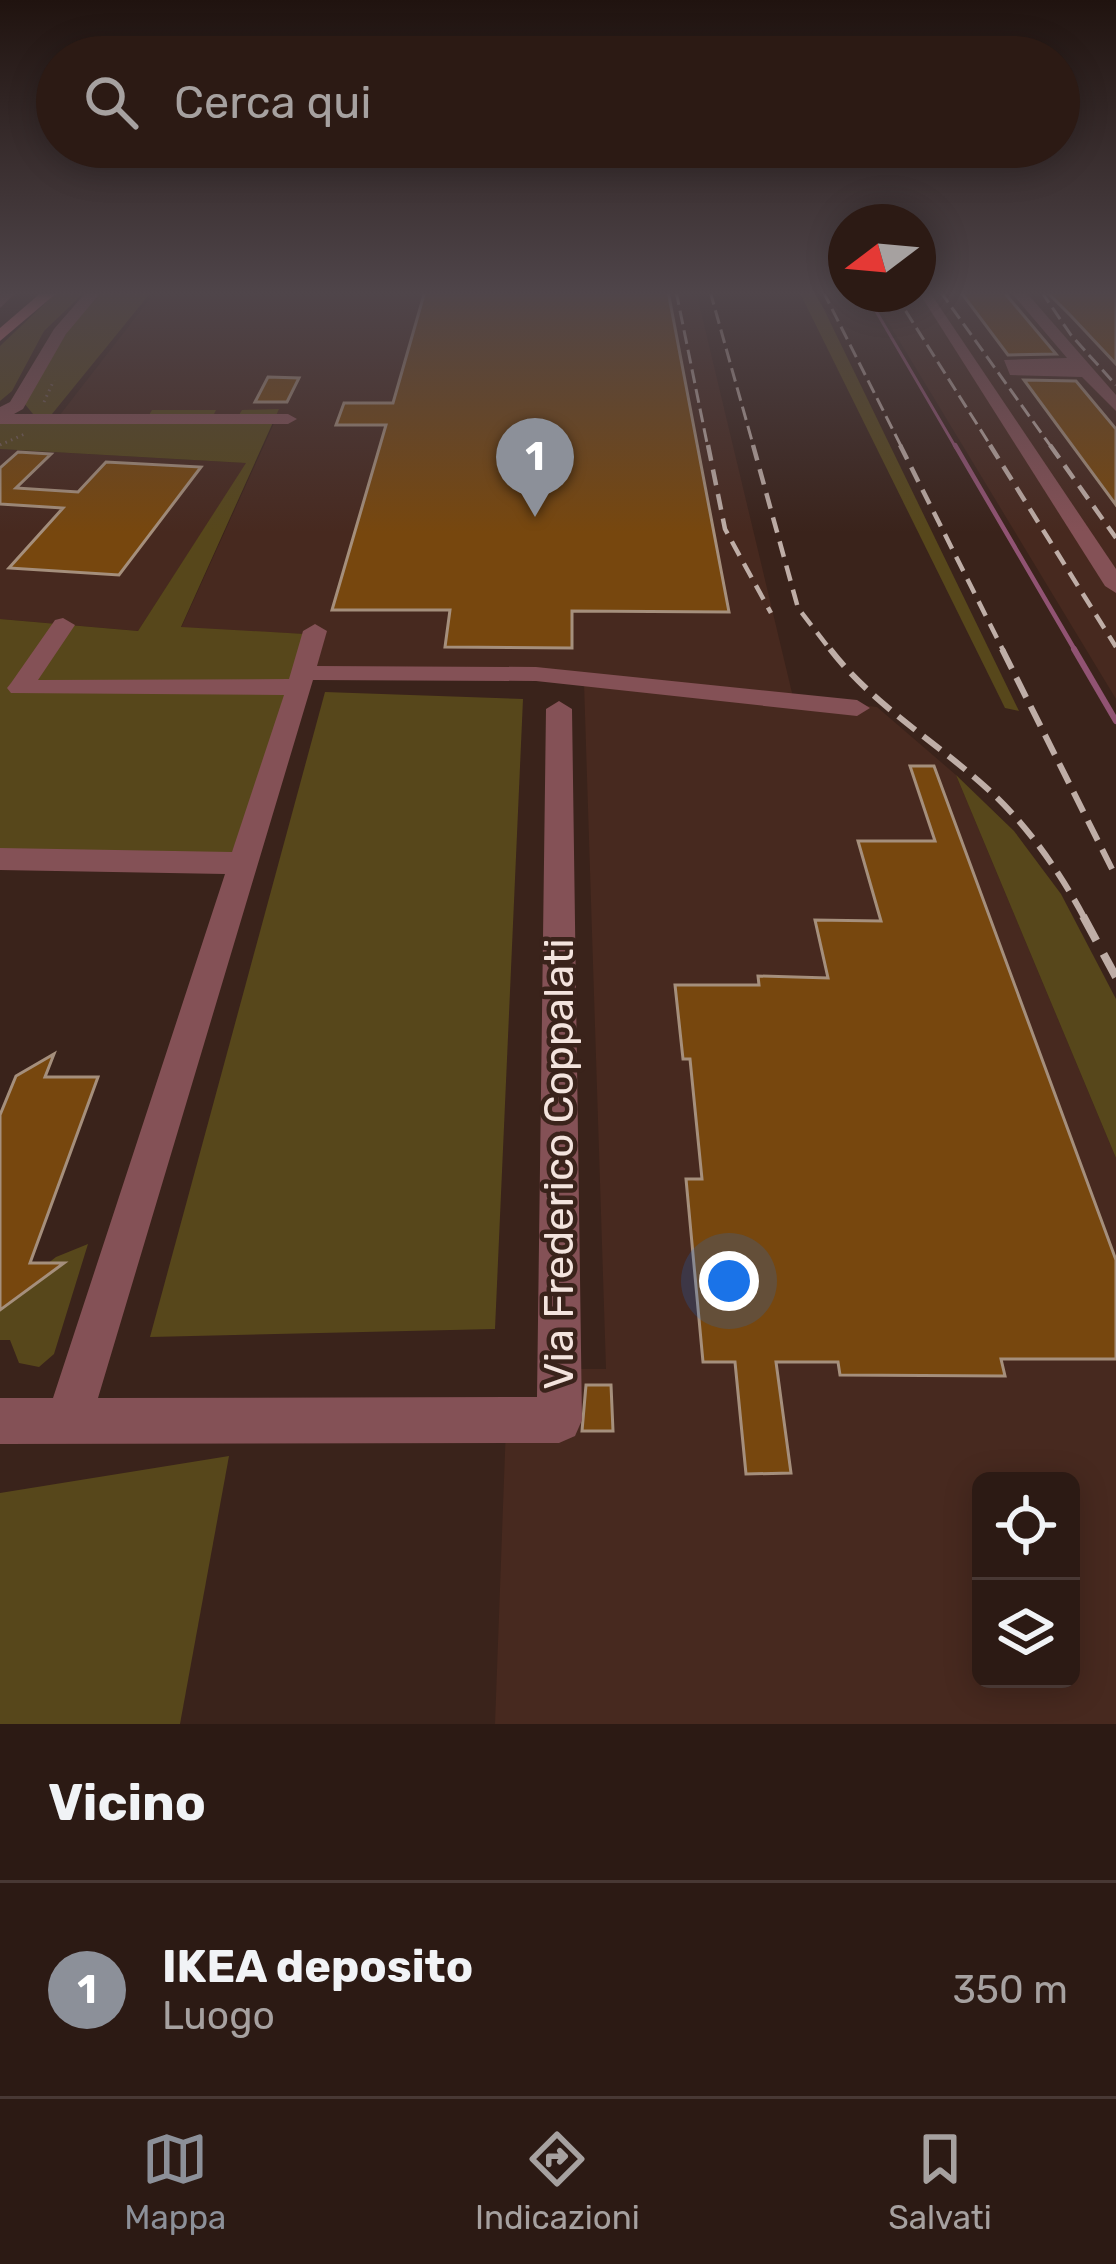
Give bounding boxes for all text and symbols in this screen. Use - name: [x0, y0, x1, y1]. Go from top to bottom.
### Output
- search box: [36, 36, 1080, 168]
- icon: search: [78, 69, 144, 135]
- text: Cerca qui: [174, 76, 371, 129]
- north arrow: [828, 204, 936, 312]
- pin: 1: [496, 418, 574, 517]
- street label: Via Frederico Coppalati: [534, 938, 584, 1390]
- your location: [699, 1251, 759, 1311]
- map controls: [972, 1472, 1080, 1688]
- button: locate: [972, 1472, 1080, 1580]
- button: layers: [972, 1580, 1080, 1688]
- text: Vicino: [48, 1772, 206, 1833]
- text: IKEA deposito: [162, 1940, 473, 1993]
- text: 1: [77, 1967, 97, 2013]
- text: 350 m: [952, 1967, 1068, 2013]
- text: Luogo: [162, 1993, 275, 2039]
- tab: Mappa: [124, 2126, 226, 2237]
- tab: Indicazioni: [475, 2126, 640, 2237]
- tab: Salvati: [888, 2126, 992, 2237]

